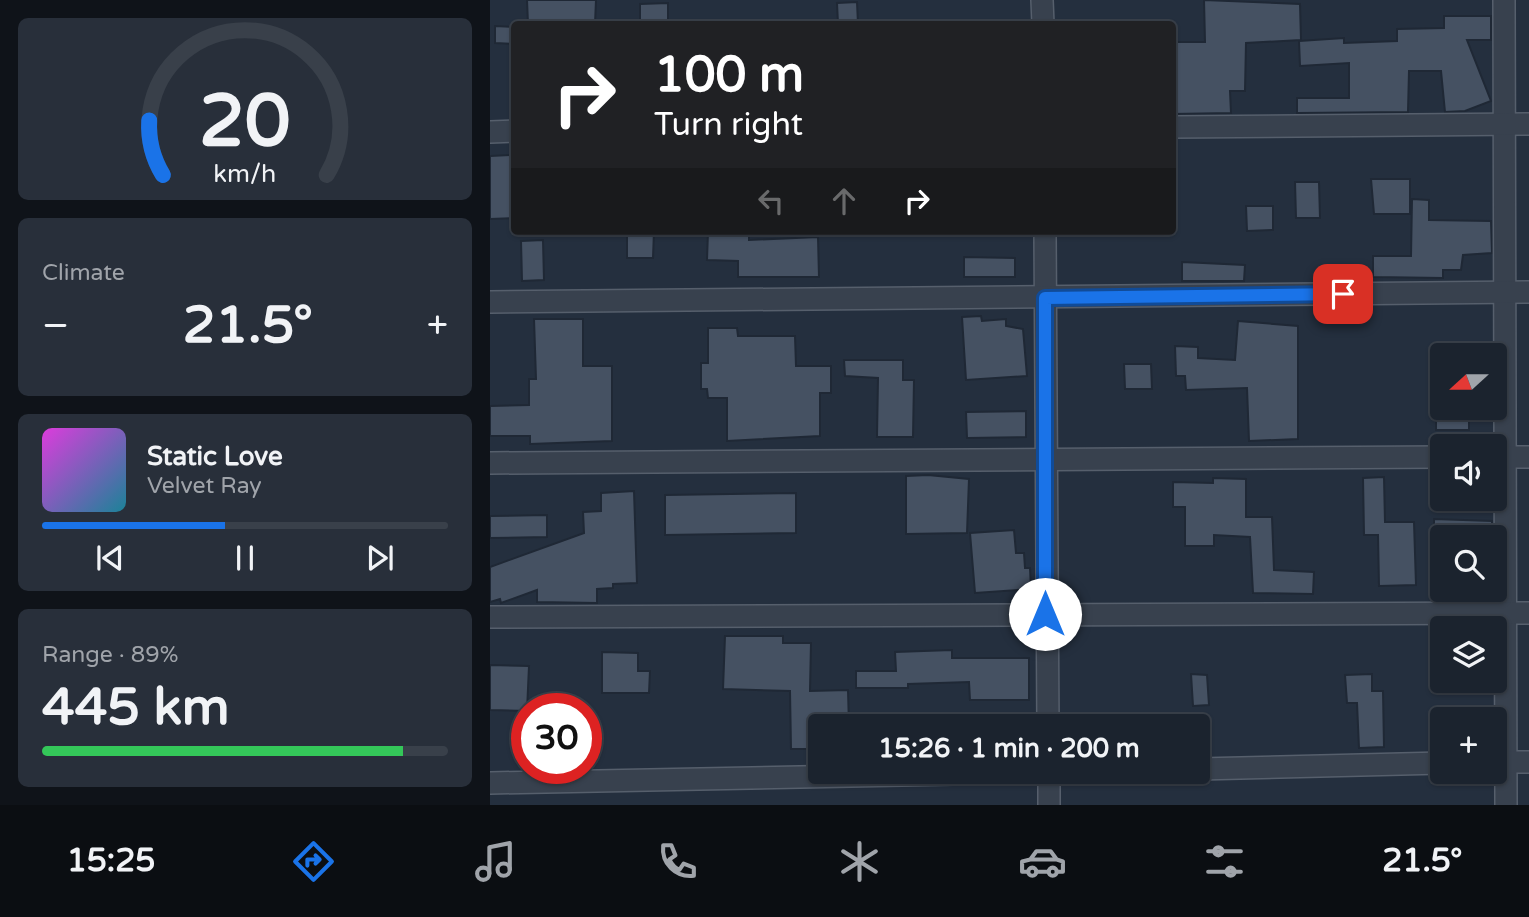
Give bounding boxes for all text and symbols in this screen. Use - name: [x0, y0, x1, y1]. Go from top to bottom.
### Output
- text: 100 m: [654, 46, 804, 105]
- icon: right: [539, 49, 630, 140]
- text: 20: [199, 78, 291, 166]
- text: Turn right: [654, 106, 803, 144]
- text: km/h: [214, 159, 276, 189]
- icon: left: [752, 182, 790, 220]
- icon: ahead: [825, 182, 863, 220]
- icon: right: [898, 182, 936, 220]
- text: Climate: [42, 259, 125, 287]
- pin: [1313, 264, 1373, 324]
- icon: arrive: [1324, 275, 1362, 313]
- text: 21.5°: [183, 294, 313, 357]
- text: −: [42, 303, 69, 349]
- text: +: [427, 303, 448, 349]
- north arrow: [1430, 343, 1507, 420]
- map controls: [1430, 343, 1507, 784]
- button: sound: [1430, 434, 1507, 511]
- text: Static Love: [147, 441, 283, 472]
- text: Velvet Ray: [147, 472, 262, 500]
- button: search: [1430, 525, 1507, 602]
- icon: previous: [91, 539, 129, 577]
- icon: pause: [226, 539, 264, 577]
- icon: next: [361, 539, 399, 577]
- position arrow: [1008, 577, 1082, 651]
- button: layers: [1430, 616, 1507, 693]
- text: Range · 89%: [42, 641, 178, 669]
- text: 445 km: [42, 676, 230, 739]
- speed limit sign: 30: [511, 693, 602, 784]
- button: +: [1430, 707, 1507, 784]
- text: 15:26 · 1 min · 200 m: [878, 733, 1140, 764]
- icon: directions: [289, 837, 338, 886]
- icon: music: [471, 837, 520, 886]
- icon: phone: [653, 837, 702, 886]
- icon: climate: [835, 837, 884, 886]
- icon: car: [1018, 837, 1067, 886]
- icon: filters: [1200, 837, 1249, 886]
- text: 15:25: [67, 842, 155, 880]
- text: 21.5°: [1382, 842, 1462, 880]

